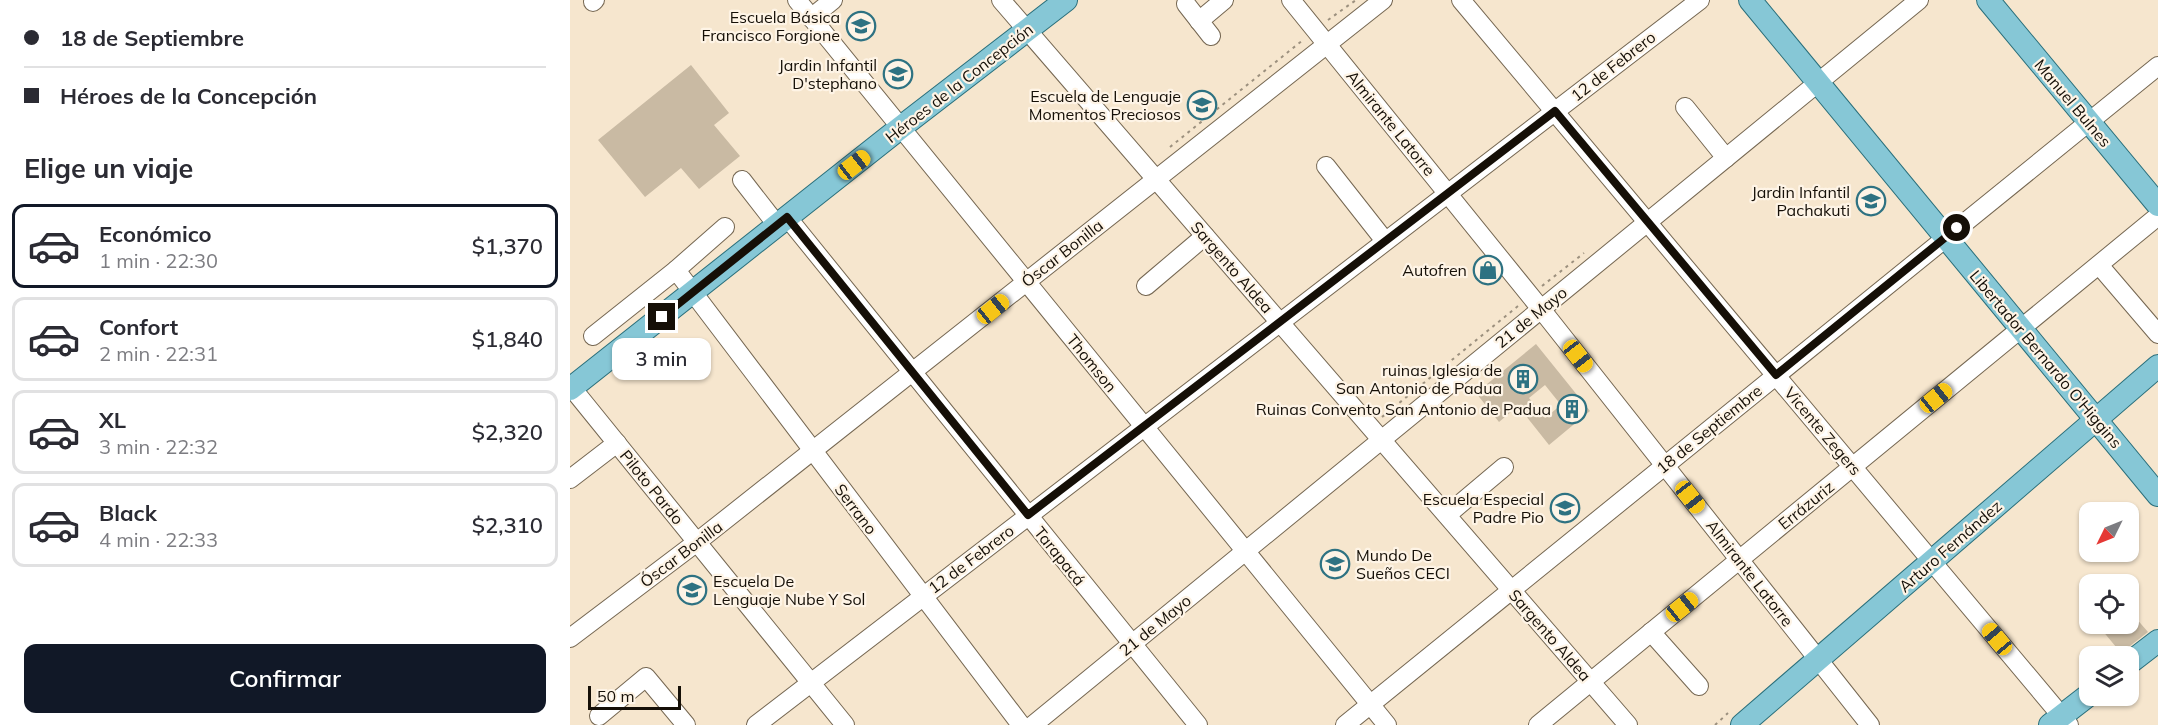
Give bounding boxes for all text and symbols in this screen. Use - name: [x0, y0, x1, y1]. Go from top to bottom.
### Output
- place label: Escuela Básica Francisco Forgione: [702, 7, 840, 45]
- school or university icon: Escuela Básica Francisco Forgione: [845, 10, 877, 42]
- street label: Héroes de la Concepción: [881, 19, 1037, 147]
- text: 18 de Septiembre: [60, 24, 244, 52]
- street label: 12 de Febrero: [1567, 27, 1659, 105]
- place label: Jardin Infantil D'stephano: [778, 55, 877, 93]
- street label: Manuel Bulnes: [2030, 55, 2116, 151]
- school or university icon: Jardin Infantil D'stephano: [882, 58, 914, 90]
- street label: Almirante Latorre: [1342, 66, 1440, 180]
- text: Héroes de la Concepción: [60, 82, 317, 110]
- place label: Escuela de Lenguaje Momentos Preciosos: [1029, 86, 1181, 124]
- school or university icon: Escuela de Lenguaje Momentos Preciosos: [1186, 89, 1218, 121]
- car: [834, 147, 874, 183]
- text: Elige un viaje: [24, 151, 193, 185]
- place label: Jardin Infantil Pachakuti: [1751, 182, 1850, 220]
- school or university icon: Jardin Infantil Pachakuti: [1855, 185, 1887, 217]
- route start: [1943, 214, 1970, 241]
- street label: Óscar Bonilla: [1017, 215, 1107, 291]
- street label: Sargento Aldea: [1187, 217, 1277, 317]
- icon: car: [27, 219, 81, 273]
- text: Económico: [99, 220, 212, 248]
- text: $1,370: [472, 232, 543, 260]
- text: 1 min · 22:30: [99, 248, 218, 273]
- shop icon: Autofren: [1472, 254, 1504, 286]
- place label: Autofren: [1402, 260, 1467, 280]
- street label: Libertador Bernardo O'Higgins: [1966, 266, 2126, 452]
- street label: 21 de Mayo: [1491, 282, 1571, 352]
- car: [973, 291, 1013, 327]
- route end: [648, 303, 675, 330]
- icon: car: [27, 312, 81, 366]
- text: Confort: [99, 313, 178, 341]
- text: $1,840: [472, 325, 543, 353]
- street label: Thomson: [1063, 330, 1121, 396]
- car: [1560, 336, 1596, 376]
- callout: 3 min: [612, 338, 712, 380]
- text: 2 min · 22:31: [99, 341, 218, 366]
- text: 3 min: [636, 346, 687, 371]
- place label: ruinas Iglesia de San Antonio de Padua: [1336, 360, 1502, 398]
- building icon: ruinas Iglesia de San Antonio de Padua: [1507, 363, 1539, 395]
- street label: 18 de Septiembre: [1652, 380, 1766, 478]
- car: [1916, 380, 1956, 416]
- street label: Vicente Zegers: [1780, 383, 1866, 479]
- building icon: Ruinas Convento San Antonio de Padua: [1556, 393, 1588, 425]
- place label: Ruinas Convento San Antonio de Padua: [1256, 399, 1551, 419]
- icon: car: [27, 405, 81, 459]
- text: XL: [99, 406, 126, 434]
- text: $2,320: [472, 418, 543, 446]
- text: 3 min · 22:32: [99, 434, 218, 459]
- street label: Piloto Pardo: [616, 446, 688, 528]
- street label: Errázuriz: [1774, 476, 1838, 534]
- car: [1672, 477, 1708, 517]
- street label: Serrano: [830, 480, 882, 538]
- place label: Escuela Especial Padre Pio: [1423, 489, 1544, 527]
- school or university icon: Escuela Especial Padre Pio: [1549, 492, 1581, 524]
- street label: Arturo Fernández: [1894, 496, 2006, 596]
- icon: car: [27, 498, 81, 552]
- text: Black: [99, 499, 157, 527]
- north arrow: [2079, 502, 2139, 562]
- map controls: [2079, 502, 2139, 706]
- text: $2,310: [472, 511, 543, 539]
- street label: Óscar Bonilla: [636, 516, 726, 592]
- street label: Almirante Latorre: [1702, 516, 1798, 630]
- street label: 12 de Febrero: [924, 520, 1018, 598]
- street label: Tarapacá: [1030, 522, 1090, 590]
- text: 4 min · 22:33: [99, 527, 218, 552]
- place label: Mundo De Sueños CECI: [1356, 545, 1450, 583]
- school or university icon: Mundo De Sueños CECI: [1319, 548, 1351, 580]
- place label: Escuela De Lenguaje Nube Y Sol: [713, 571, 865, 609]
- school or university icon: Escuela De Lenguaje Nube Y Sol: [676, 574, 708, 606]
- button: locate: [2079, 574, 2139, 634]
- street label: Sargento Aldea: [1505, 585, 1595, 685]
- car: [1662, 589, 1702, 625]
- street label: 21 de Mayo: [1115, 590, 1195, 660]
- car: [1979, 619, 2015, 659]
- button: Confirmar: [24, 644, 546, 713]
- button: layers: [2079, 646, 2139, 706]
- scale bar: [588, 683, 681, 710]
- text: 50 m: [597, 686, 634, 706]

